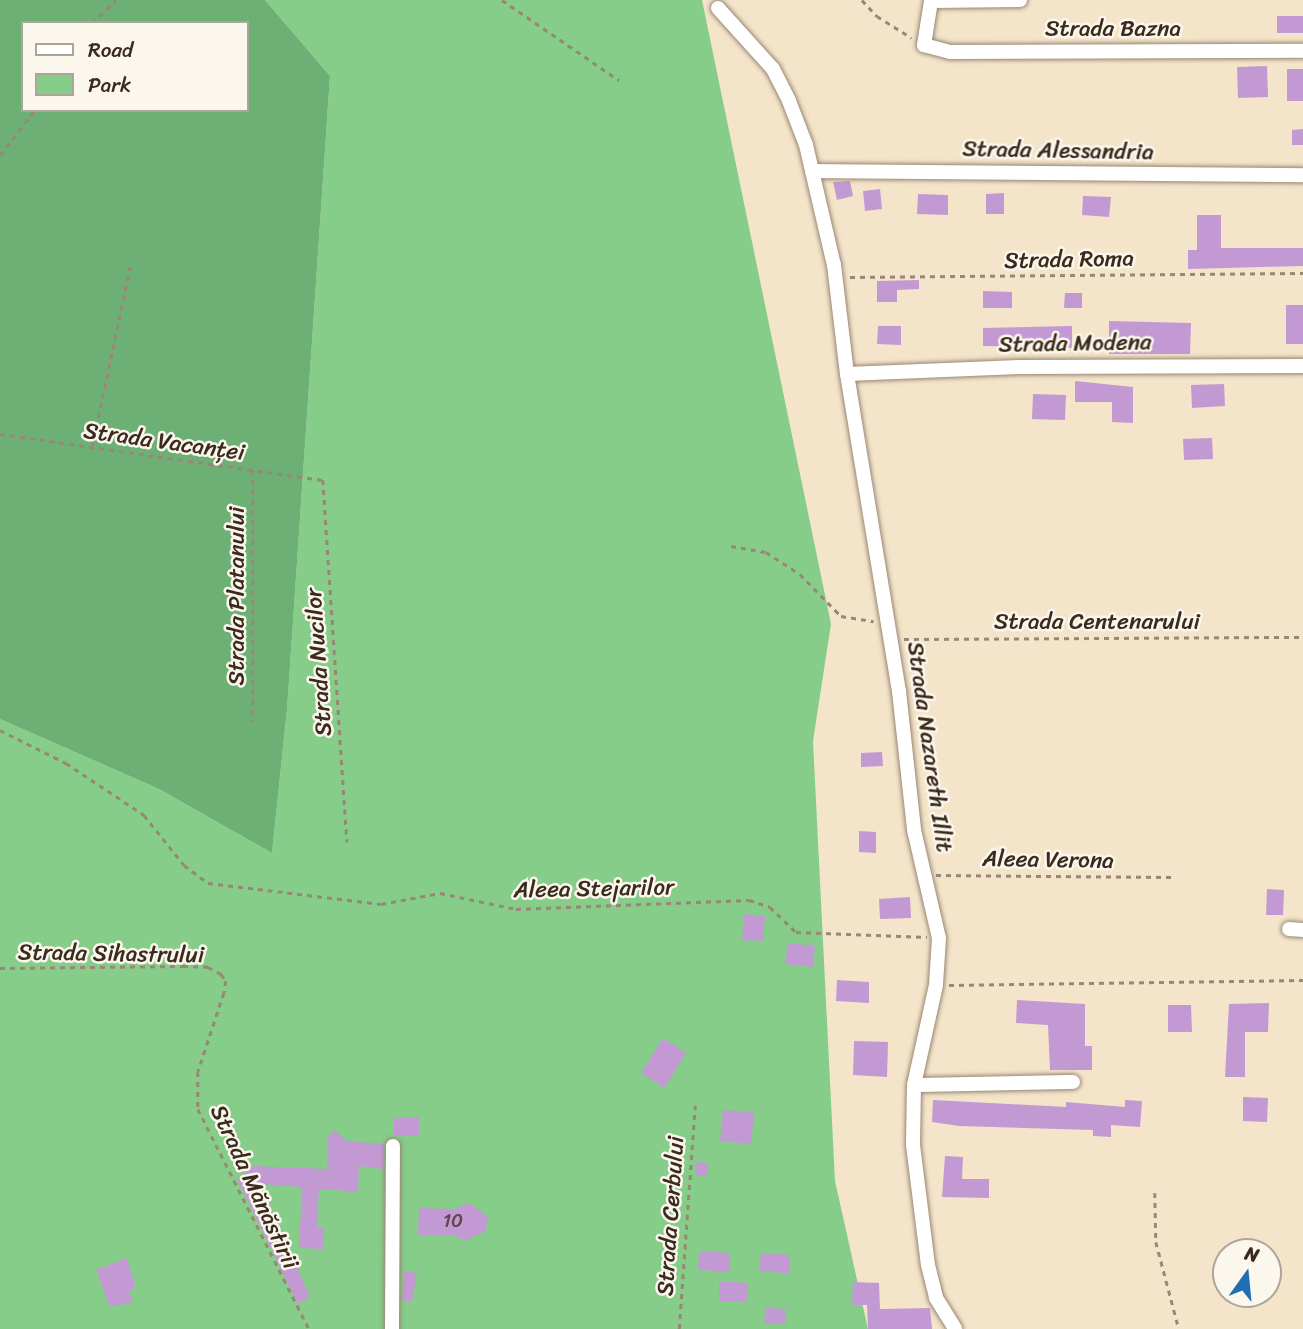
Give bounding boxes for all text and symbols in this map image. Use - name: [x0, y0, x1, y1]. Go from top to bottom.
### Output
- street label: Strada Bazna: [1045, 15, 1181, 43]
- legend: [21, 21, 248, 112]
- text: Road: [88, 31, 133, 69]
- text: Park: [88, 66, 131, 104]
- street label: Strada Alessandria: [962, 136, 1154, 166]
- street label: Strada Roma: [1004, 245, 1134, 275]
- street label: Strada Modena: [998, 329, 1152, 359]
- street label: Strada Vacanței: [82, 417, 246, 467]
- street label: Strada Platanului: [223, 507, 251, 685]
- street label: Strada Nucilor: [300, 587, 338, 737]
- street label: Strada Centenarului: [994, 608, 1200, 636]
- street label: Strada Nazareth Illit: [901, 641, 957, 853]
- street label: Aleea Verona: [982, 845, 1114, 875]
- street label: Aleea Stejarilor: [513, 874, 675, 904]
- street label: Strada Sihastrului: [18, 939, 204, 969]
- street label: Strada Mănăstirii: [204, 1101, 304, 1273]
- street label: Strada Cerbului: [652, 1135, 690, 1297]
- house number: 10: [443, 1210, 463, 1232]
- text: N: [1241, 1237, 1263, 1272]
- north arrow: [1212, 1238, 1282, 1308]

